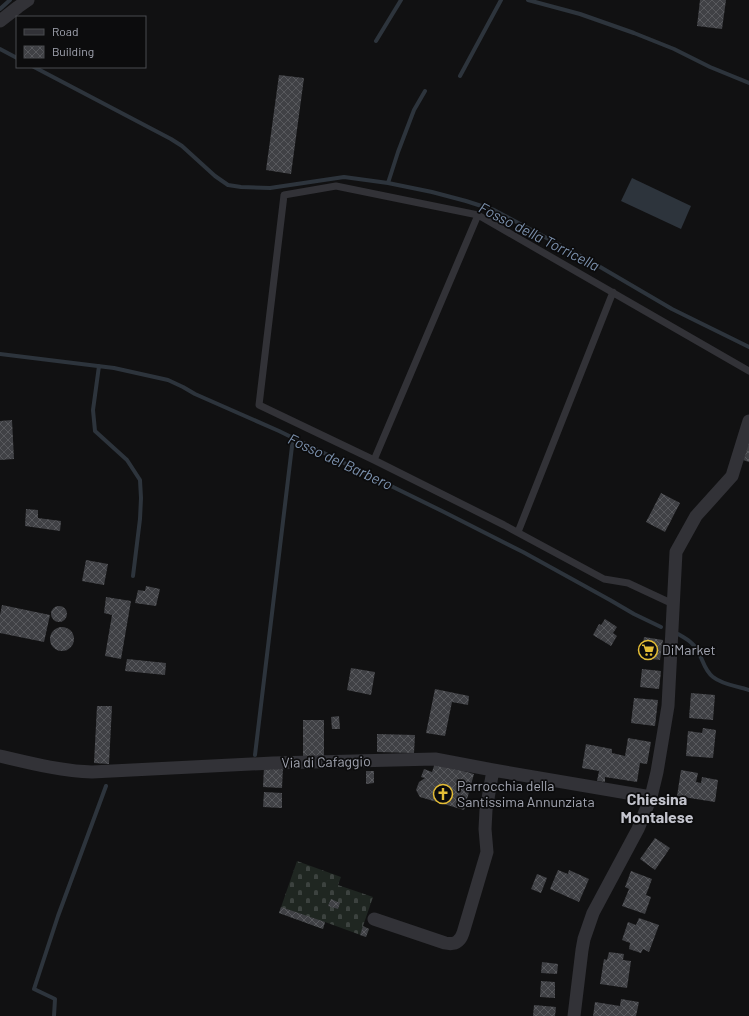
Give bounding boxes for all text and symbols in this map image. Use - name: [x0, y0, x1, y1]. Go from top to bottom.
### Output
- legend: [16, 16, 146, 68]
- text: Road: [52, 24, 79, 38]
- text: Building: [52, 44, 94, 58]
- water label: Fosso della Torricella: [476, 198, 603, 274]
- water label: Fosso del Barbero: [285, 429, 395, 493]
- supermarket icon: DiMarket: [637, 639, 659, 661]
- place label: DiMarket: [662, 641, 716, 658]
- street label: Via di Cafaggio: [281, 752, 371, 771]
- place label: Parrocchia della Santissima Annunziata: [457, 777, 595, 810]
- church icon: Parrocchia della Santissima Annunziata: [432, 783, 454, 805]
- district label: Chiesina Montalese: [621, 789, 694, 826]

